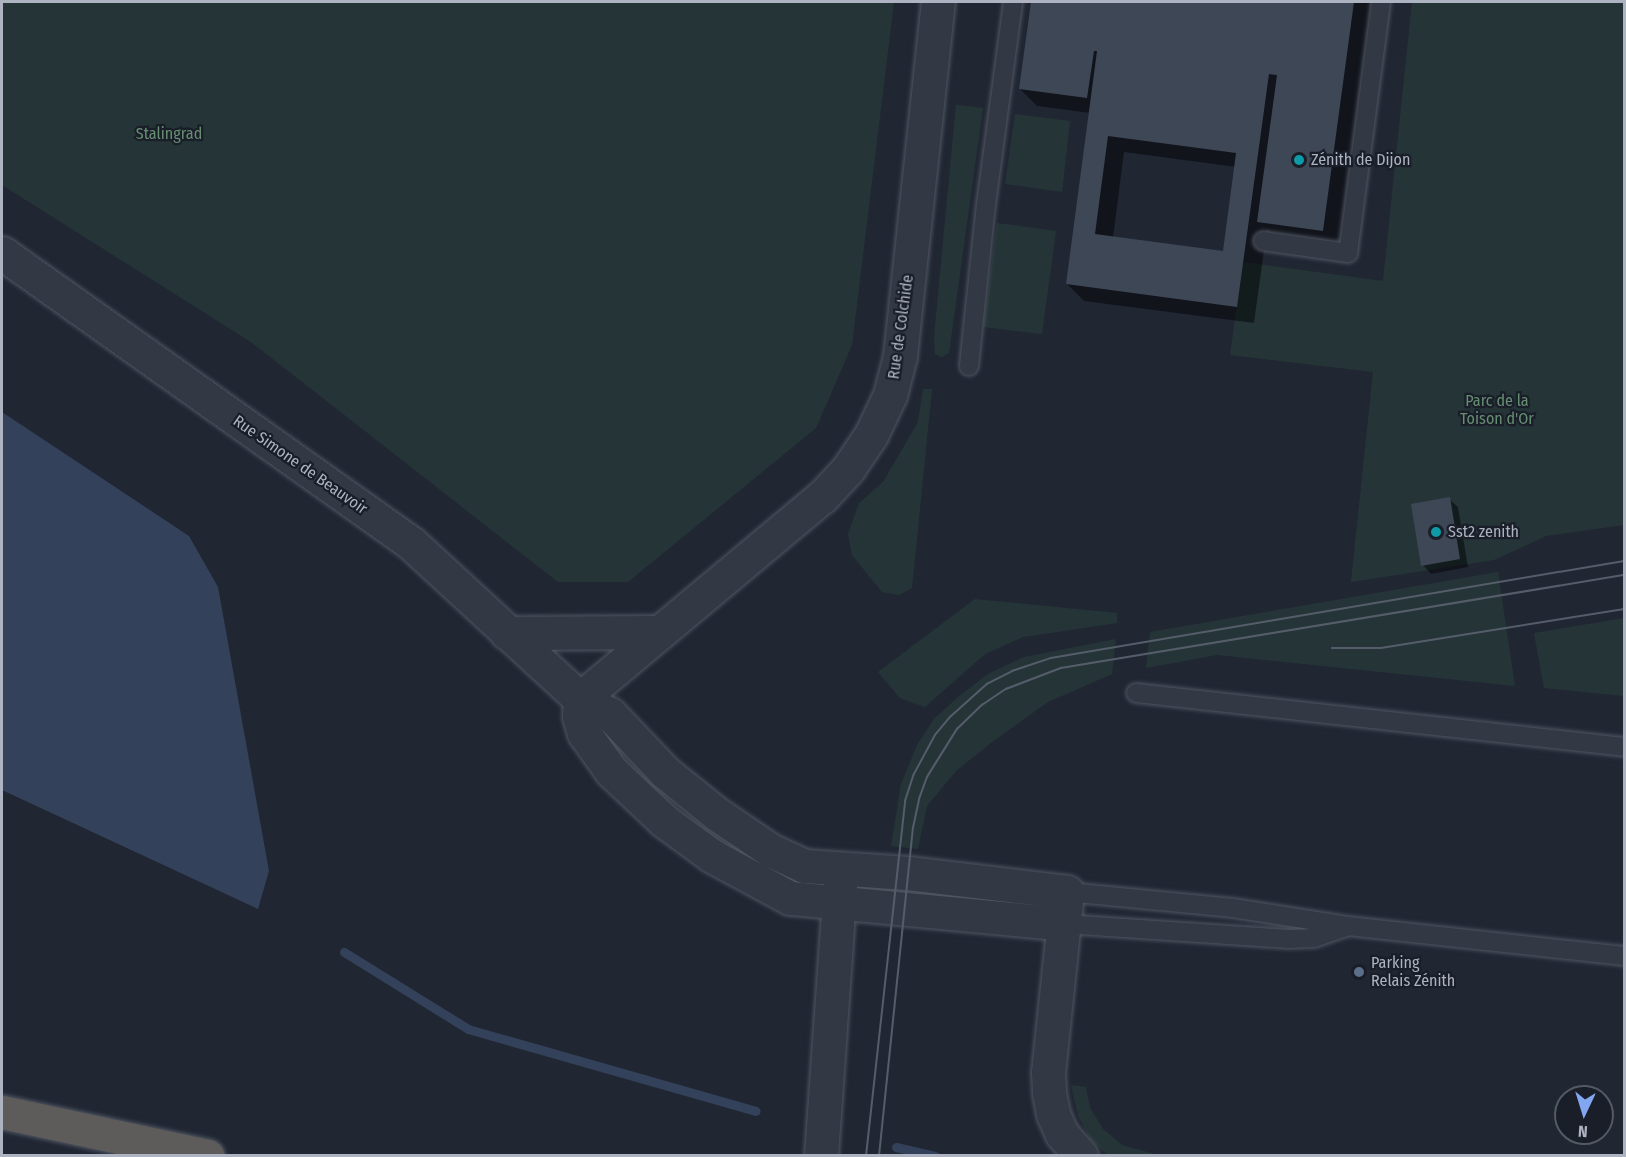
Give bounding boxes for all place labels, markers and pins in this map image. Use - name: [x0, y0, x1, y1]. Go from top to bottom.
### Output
- place label: Zénith de Dijon: [1311, 150, 1410, 170]
- marker: Zénith de Dijon: [1292, 153, 1306, 167]
- place label: Sst2 zenith: [1448, 522, 1519, 542]
- marker: Sst2 zenith: [1429, 525, 1443, 539]
- place label: Parking Relais Zénith: [1371, 953, 1455, 991]
- marker: Parking Relais Zénith: [1352, 965, 1366, 979]

